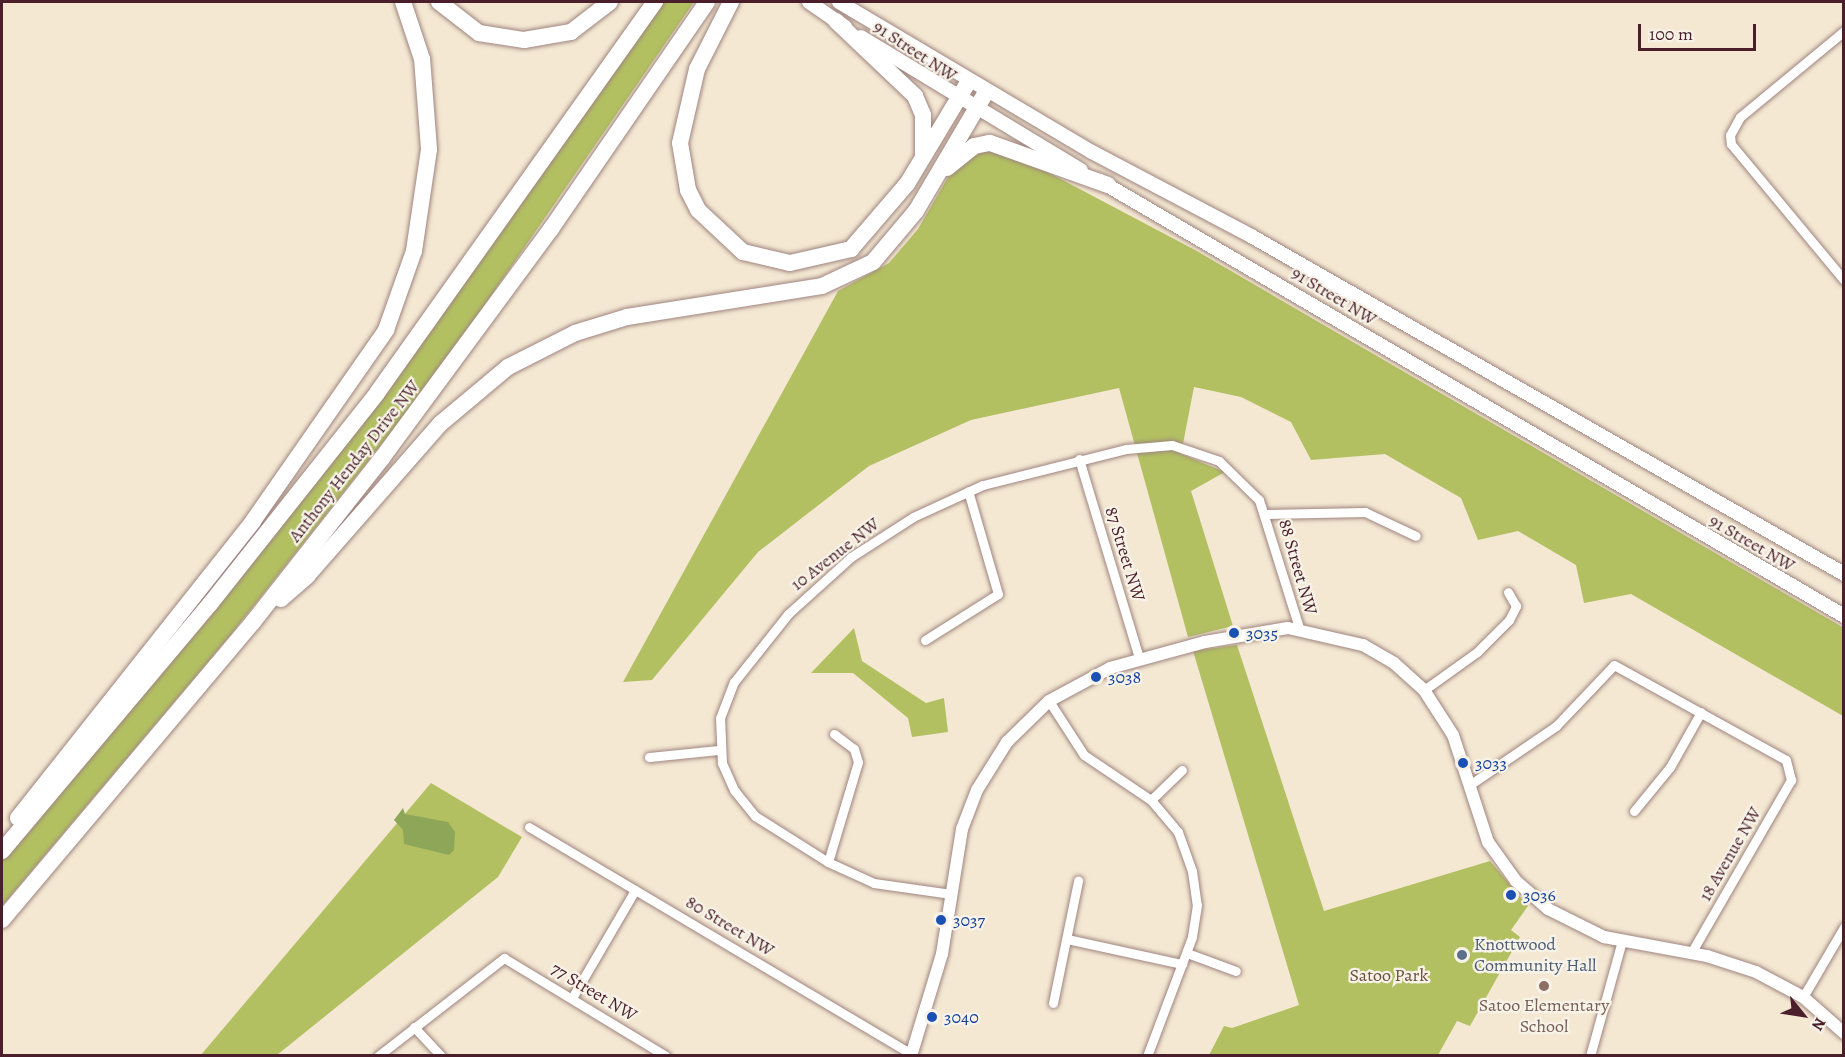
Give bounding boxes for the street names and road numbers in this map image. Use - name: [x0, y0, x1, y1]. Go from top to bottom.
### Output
- street label: 91 Street NW: [869, 16, 961, 86]
- street label: 91 Street NW: [1288, 262, 1380, 330]
- street label: Anthony Henday Drive NW: [284, 376, 424, 546]
- street label: 87 Street NW: [1100, 504, 1150, 604]
- street label: 91 Street NW: [1705, 510, 1799, 576]
- street label: 10 Avenue NW: [787, 513, 883, 595]
- street label: 88 Street NW: [1274, 517, 1322, 617]
- street label: 18 Avenue NW: [1694, 803, 1766, 905]
- street label: 80 Street NW: [682, 891, 778, 961]
- street label: 77 Street NW: [547, 958, 641, 1026]

